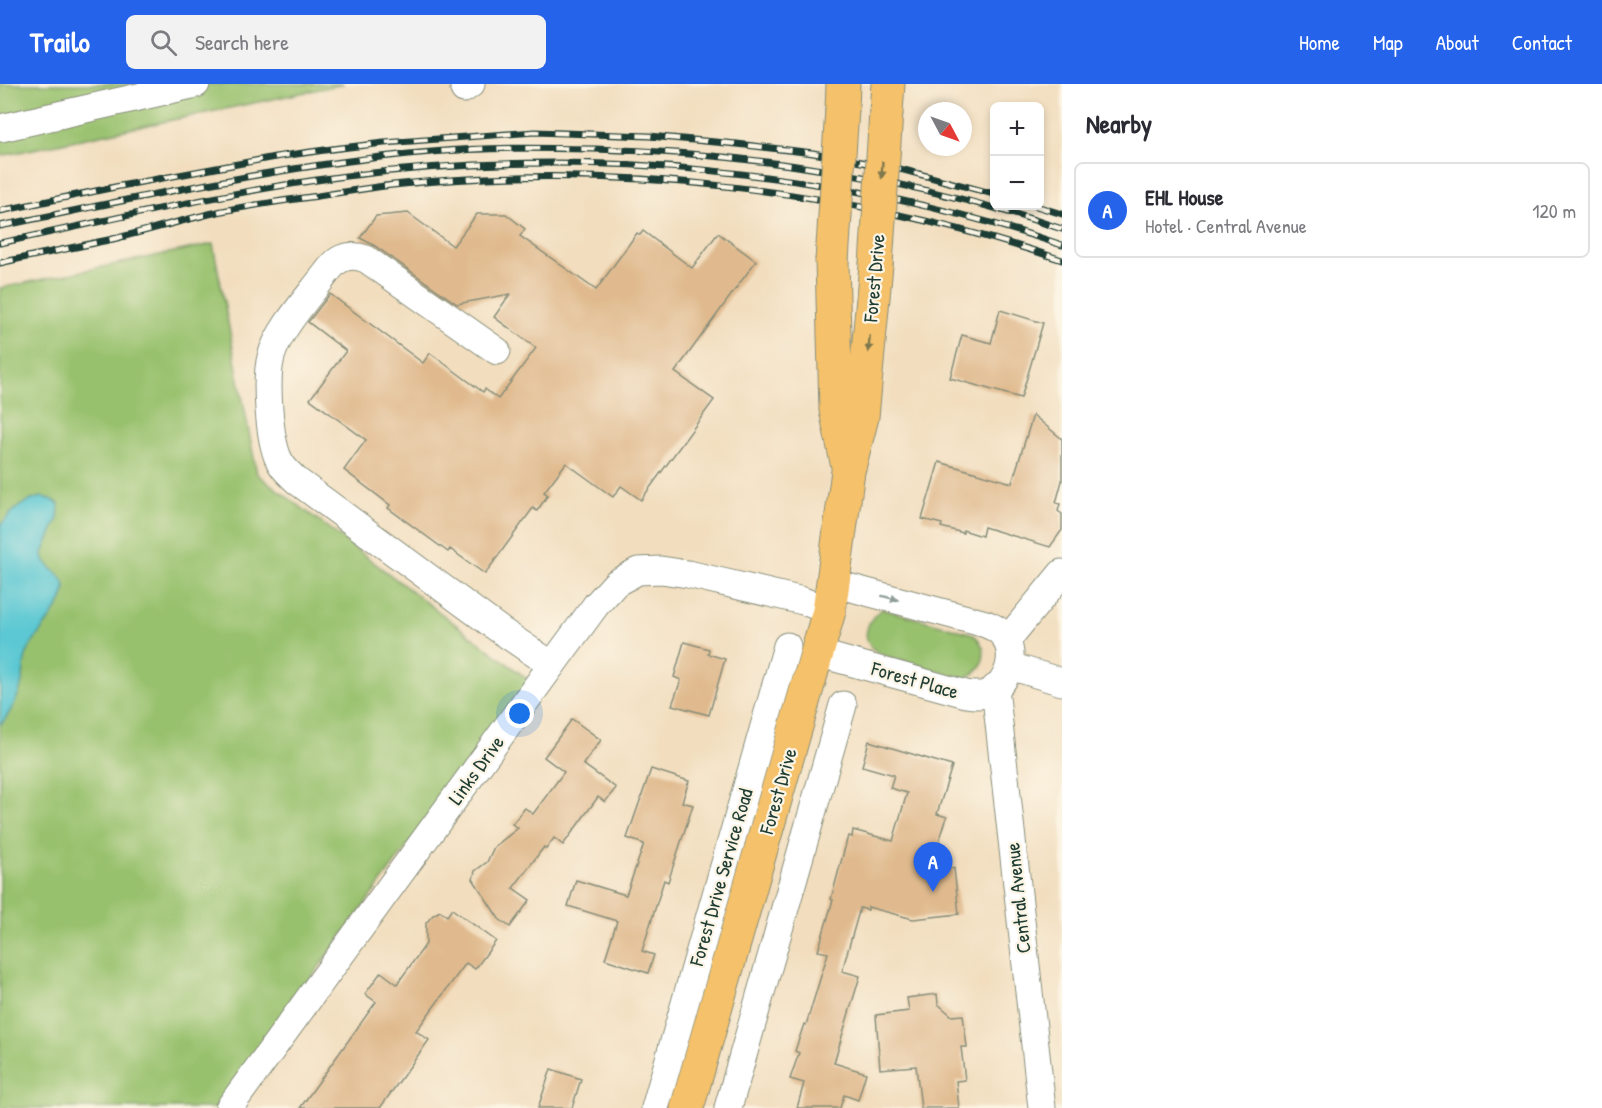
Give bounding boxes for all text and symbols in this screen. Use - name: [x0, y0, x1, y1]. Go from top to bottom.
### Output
- search box: [126, 15, 546, 69]
- text: Trailo: [30, 23, 90, 61]
- icon: search: [147, 26, 180, 59]
- text: Search here: [195, 27, 289, 57]
- text: Home: [1299, 28, 1340, 57]
- text: Map: [1373, 28, 1403, 57]
- text: About: [1436, 28, 1479, 57]
- text: Contact: [1512, 28, 1572, 57]
- north arrow: [918, 102, 972, 156]
- map controls: [990, 102, 1044, 210]
- button: +: [990, 102, 1044, 156]
- text: Nearby: [1086, 106, 1152, 141]
- button: −: [990, 156, 1044, 210]
- one-way arrow: [877, 161, 887, 180]
- text: EHL House: [1145, 182, 1223, 212]
- text: A: [1103, 197, 1112, 224]
- text: 120 m: [1532, 197, 1576, 224]
- text: Hotel · Central Avenue: [1145, 212, 1307, 239]
- street label: Forest Drive: [856, 233, 891, 324]
- one-way arrow: [864, 335, 874, 354]
- one-way arrow: [881, 594, 899, 603]
- street label: Forest Place: [868, 654, 962, 705]
- your location: [505, 699, 534, 728]
- street label: Links Drive: [441, 730, 510, 810]
- street label: Forest Drive: [752, 745, 803, 838]
- street label: Forest Drive Service Road: [682, 785, 759, 970]
- street label: Central Avenue: [998, 841, 1037, 955]
- pin: A: [914, 842, 952, 892]

